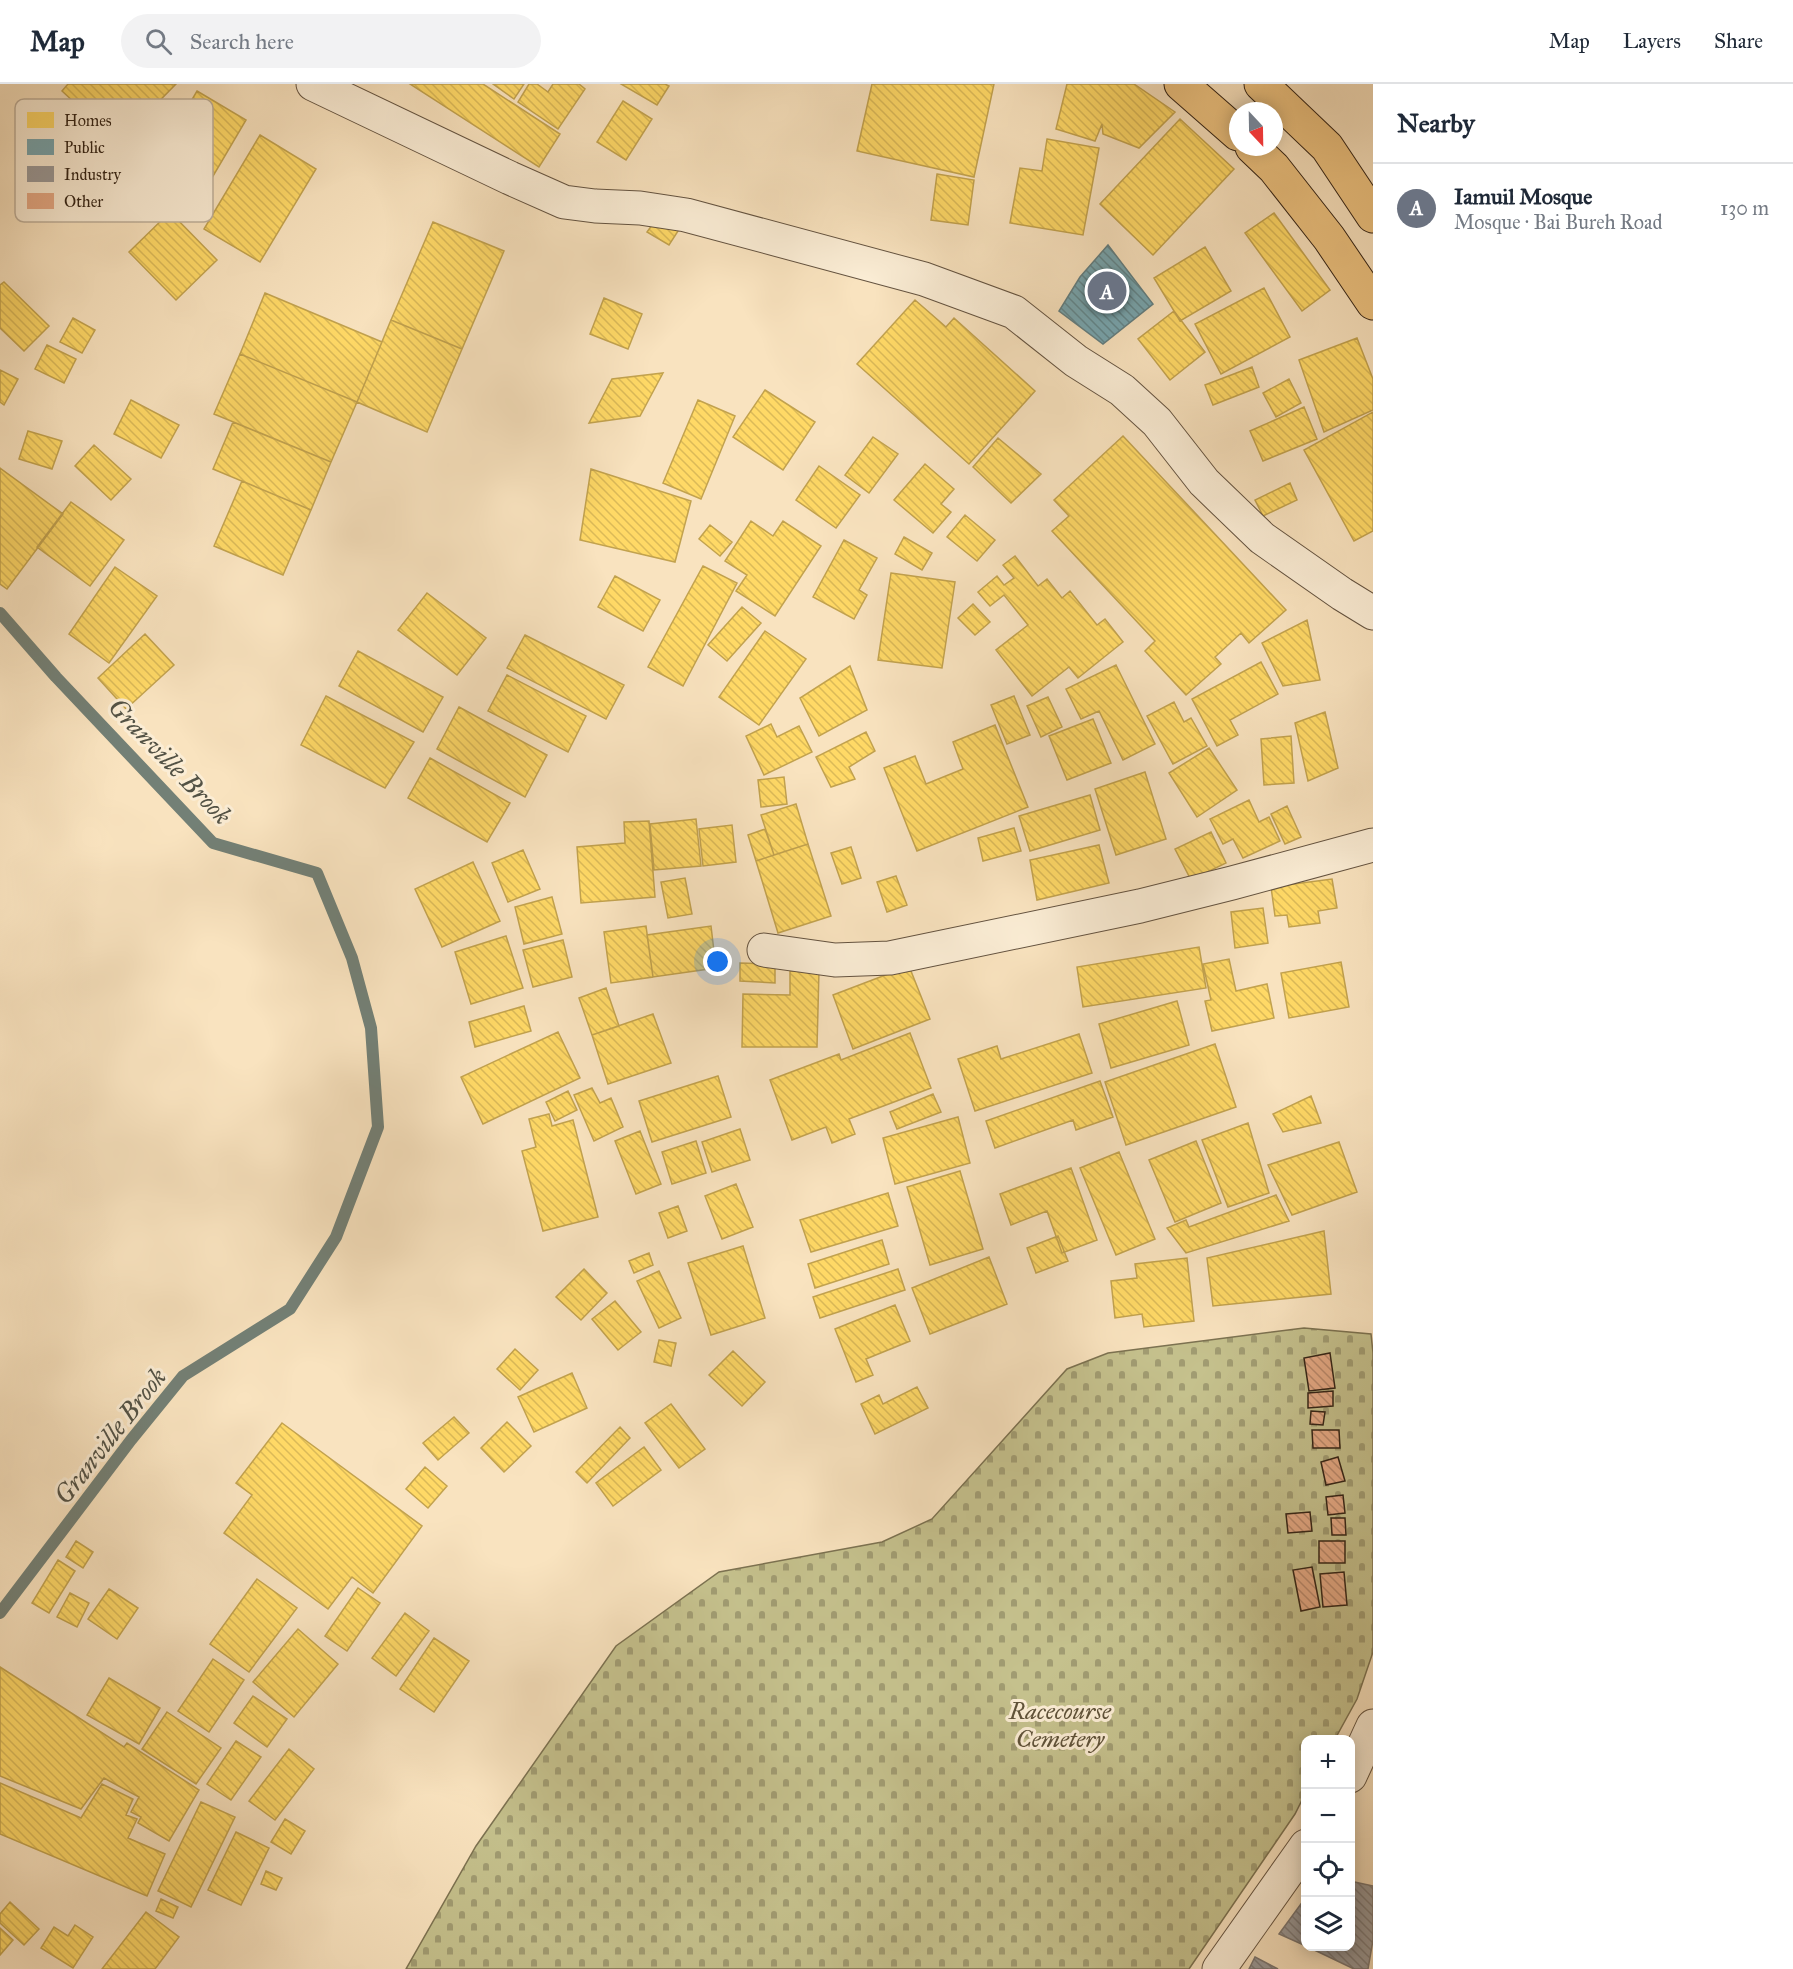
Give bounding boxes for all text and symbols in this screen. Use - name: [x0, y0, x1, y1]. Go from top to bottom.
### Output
- search box: [121, 14, 541, 68]
- text: Map: [30, 24, 85, 59]
- icon: search: [142, 25, 175, 58]
- text: Search here: [190, 28, 294, 55]
- text: Map: [1549, 28, 1590, 54]
- text: Layers: [1623, 28, 1681, 54]
- text: Share: [1714, 28, 1763, 54]
- legend: [15, 99, 213, 222]
- north arrow: [1229, 102, 1283, 156]
- text: Nearby: [1397, 107, 1475, 139]
- text: Homes: [64, 111, 112, 130]
- text: Public: [64, 138, 105, 157]
- text: Industry: [64, 165, 122, 184]
- text: Iamuil Mosque: [1454, 183, 1592, 210]
- text: Other: [64, 192, 103, 211]
- text: A: [1410, 196, 1423, 220]
- text: 130 m: [1720, 196, 1769, 220]
- text: Mosque · Bai Bureh Road: [1454, 210, 1662, 234]
- pin: A: [1088, 268, 1126, 314]
- water label: Granville Brook: [102, 691, 239, 831]
- your location: [703, 947, 732, 976]
- water label: Granville Brook: [47, 1361, 173, 1510]
- park label: Racecourse Cemetery: [1008, 1696, 1112, 1754]
- map controls: [1301, 1735, 1355, 1951]
- button: +: [1301, 1735, 1355, 1789]
- button: −: [1301, 1789, 1355, 1843]
- button: locate: [1301, 1843, 1355, 1897]
- button: layers: [1301, 1897, 1355, 1951]

